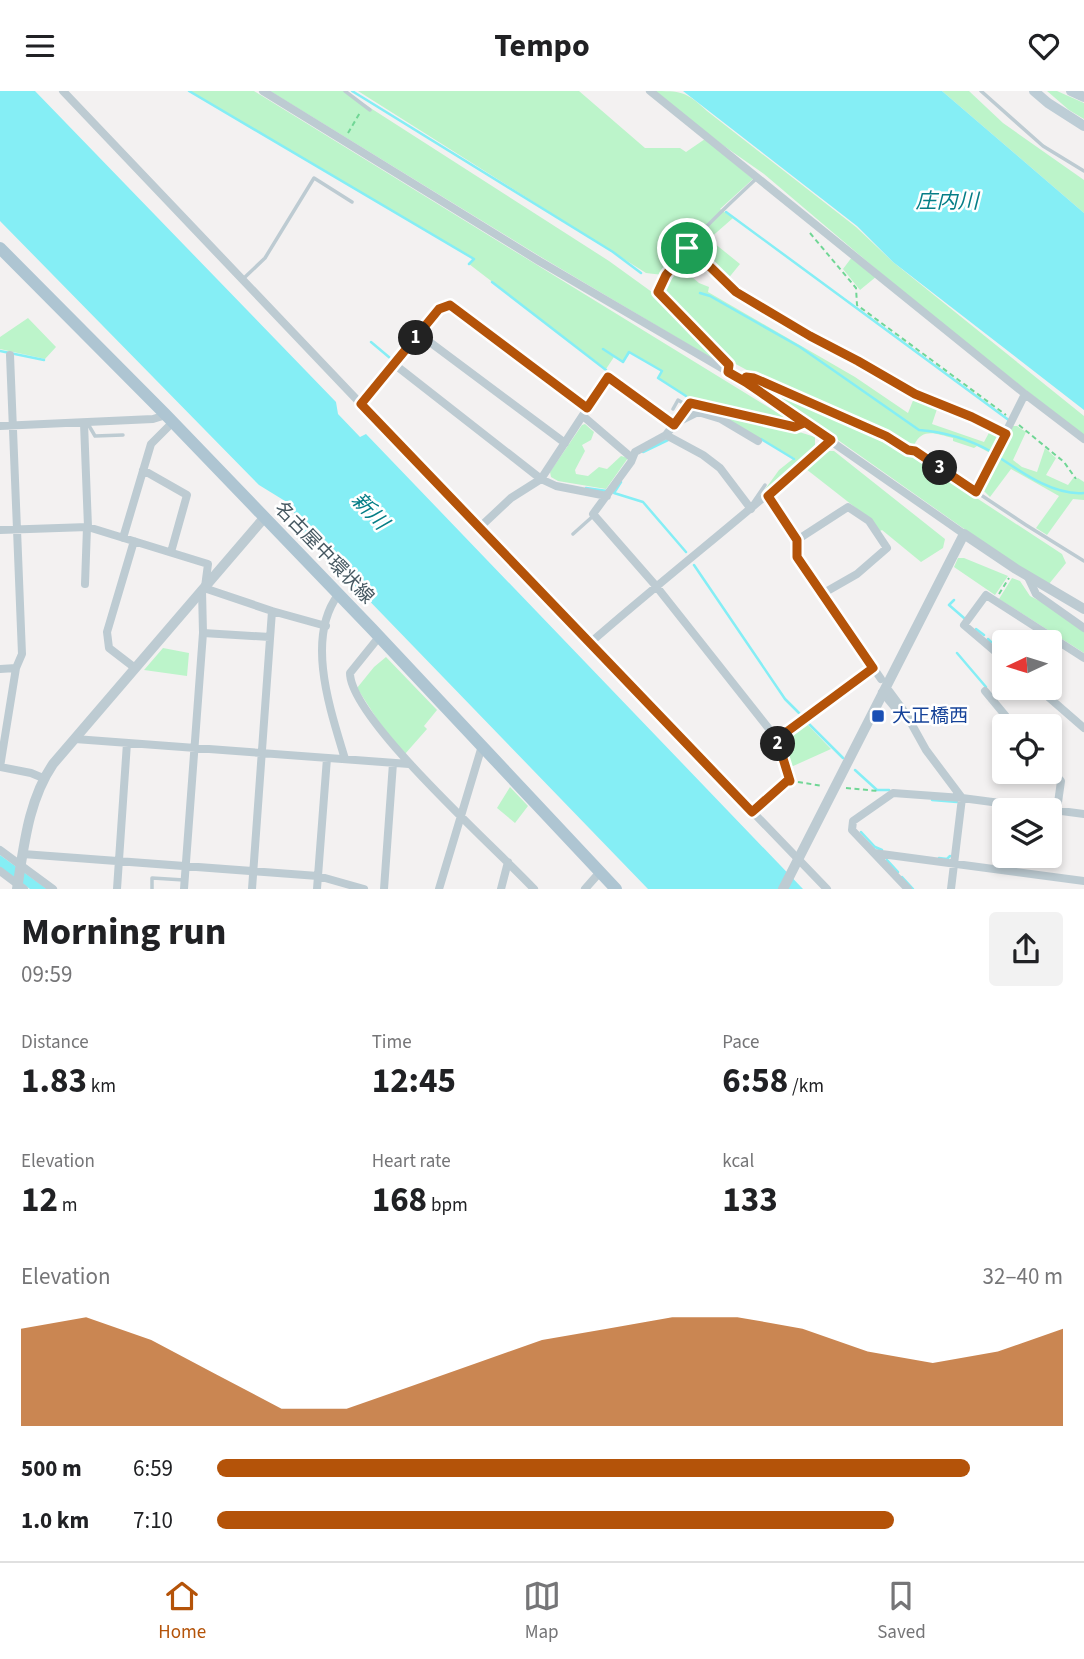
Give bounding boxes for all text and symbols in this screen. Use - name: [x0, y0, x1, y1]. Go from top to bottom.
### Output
- text: Tempo: [494, 23, 590, 69]
- icon: menu: [21, 27, 59, 65]
- icon: heart: [1025, 27, 1063, 65]
- water label: 庄内川: [916, 186, 980, 216]
- pin: [657, 218, 717, 278]
- icon: arrive: [668, 229, 706, 267]
- pin: 1: [398, 321, 434, 355]
- text: 1: [410, 324, 421, 351]
- pin: 3: [922, 451, 958, 485]
- text: 3: [934, 454, 945, 481]
- water label: 新川: [345, 485, 397, 538]
- street label: 名古屋中環状線: [268, 496, 380, 610]
- north arrow: [992, 630, 1062, 700]
- map controls: [992, 630, 1062, 868]
- place label: 大正橋西: [892, 703, 968, 730]
- marker: 大正橋西: [870, 708, 886, 724]
- button: locate: [992, 714, 1062, 784]
- pin: 2: [760, 727, 796, 761]
- text: 2: [772, 730, 783, 757]
- button: layers: [992, 798, 1062, 868]
- text: Morning run: [21, 905, 226, 959]
- button: share: [989, 912, 1063, 986]
- text: 09:59: [21, 958, 72, 991]
- text: Distance: [21, 1029, 89, 1056]
- text: Time: [372, 1029, 412, 1056]
- text: Pace: [722, 1029, 760, 1056]
- text: 1.83: [21, 1056, 87, 1106]
- text: 12:45: [372, 1056, 456, 1106]
- text: 6:58: [722, 1056, 788, 1106]
- text: km: [87, 1073, 116, 1100]
- text: /km: [788, 1073, 824, 1100]
- text: Elevation: [21, 1148, 95, 1175]
- text: Heart rate: [372, 1148, 451, 1175]
- text: kcal: [722, 1148, 754, 1175]
- text: 12: [21, 1175, 58, 1225]
- text: 168: [372, 1175, 427, 1225]
- text: 133: [722, 1175, 778, 1225]
- text: m: [58, 1192, 78, 1219]
- text: bpm: [427, 1192, 468, 1219]
- text: Elevation: [21, 1260, 111, 1293]
- text: 32–40 m: [983, 1260, 1063, 1293]
- text: 500 m: [21, 1452, 82, 1485]
- text: 6:59: [133, 1452, 173, 1485]
- text: 1.0 km: [21, 1504, 89, 1537]
- text: 7:10: [133, 1504, 173, 1537]
- tab: Home: [158, 1577, 206, 1646]
- tab: Map: [523, 1577, 561, 1646]
- tab: Saved: [877, 1577, 926, 1646]

